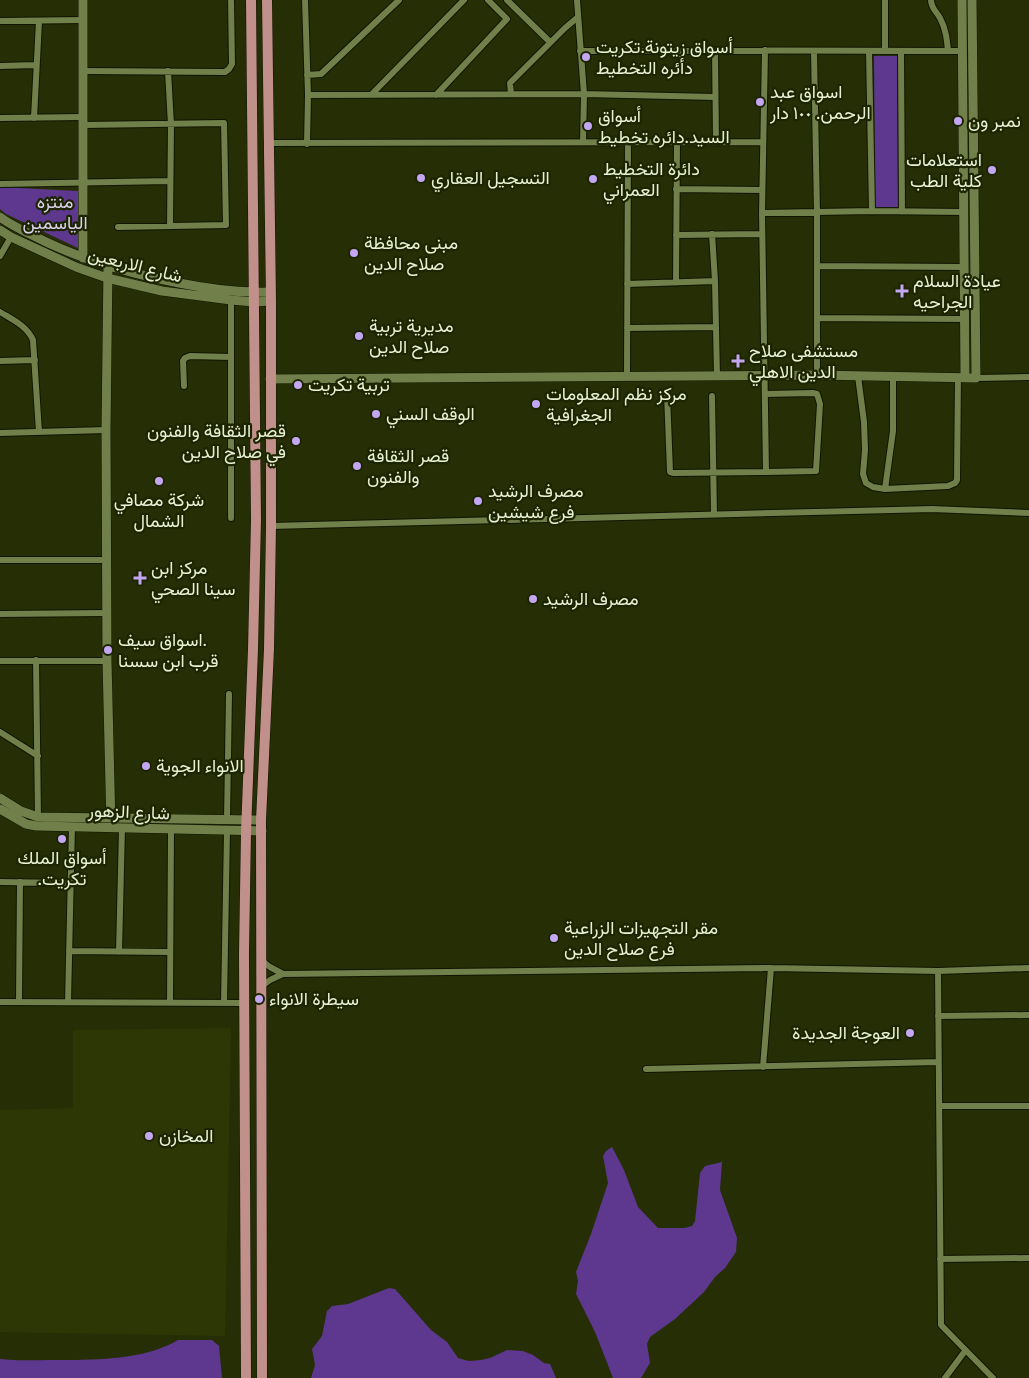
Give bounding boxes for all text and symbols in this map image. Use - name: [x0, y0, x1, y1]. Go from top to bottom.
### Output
- place label: أسواق زيتونة.تكريت دأئره التخطيط: [596, 36, 733, 79]
- marker: أسواق زيتونة.تكريت دأئره التخطيط: [580, 51, 592, 63]
- place label: اسواق عبد الرحمن. ١٠٠ دار: [769, 81, 871, 124]
- marker: اسواق عبد الرحمن. ١٠٠ دار: [754, 96, 766, 108]
- place label: أسواق السيد.دائره تخطيط: [598, 105, 730, 148]
- place label: نمبر ون: [968, 110, 1021, 132]
- marker: نمبر ون: [952, 115, 964, 127]
- marker: أسواق السيد.دائره تخطيط: [582, 120, 594, 132]
- place label: استعلامات كلية الطب: [906, 149, 982, 191]
- place label: دائرة التخطيط العمراني: [603, 158, 700, 205]
- marker: استعلامات كلية الطب: [986, 164, 998, 176]
- place label: التسجيل العقاري: [431, 167, 550, 193]
- marker: التسجيل العقاري: [415, 172, 427, 184]
- marker: دائرة التخطيط العمراني: [587, 173, 599, 185]
- park label: منتزه الياسمين: [22, 191, 88, 234]
- place label: مبنى محافظة صلاح الدين: [364, 232, 458, 276]
- street label: شارع الاربعين: [85, 243, 184, 288]
- marker: مبنى محافظة صلاح الدين: [348, 247, 360, 259]
- place label: عيادة السلام الجراحيه: [913, 270, 1001, 313]
- marker: عيادة السلام الجراحيه: [895, 284, 909, 298]
- place label: مديرية تربية صلاح الدين: [369, 315, 454, 359]
- marker: مديرية تربية صلاح الدين: [353, 330, 365, 342]
- place label: مستشفى صلاح الدين الاهلي: [749, 340, 858, 387]
- marker: مستشفى صلاح الدين الاهلي: [731, 354, 745, 368]
- place label: تربية تكريت: [308, 374, 390, 396]
- marker: تربية تكريت: [292, 379, 304, 391]
- place label: مركز نظم المعلومات الجغرافية: [546, 383, 687, 426]
- marker: مركز نظم المعلومات الجغرافية: [530, 398, 542, 410]
- place label: الوقف السني: [386, 403, 475, 429]
- marker: الوقف السني: [370, 408, 382, 420]
- place label: قصر الثقافة والفنون في صلاح الدين: [147, 420, 286, 467]
- marker: قصر الثقافة والفنون في صلاح الدين: [290, 435, 302, 447]
- place label: قصر الثقافة والفنون: [367, 445, 449, 488]
- marker: قصر الثقافة والفنون: [351, 460, 363, 472]
- marker: شركة مصافي الشمال: [153, 475, 165, 487]
- place label: مصرف الرشيد فرع شيشين: [488, 480, 584, 524]
- place label: شركة مصافي الشمال: [114, 489, 204, 532]
- marker: مصرف الرشيد فرع شيشين: [472, 495, 484, 507]
- place label: مركز ابن سينا الصحي: [151, 557, 235, 604]
- marker: مركز ابن سينا الصحي: [133, 571, 147, 585]
- place label: مصرف الرشيد: [543, 588, 639, 610]
- marker: مصرف الرشيد: [527, 593, 539, 605]
- place label: اسواق سيف. قرب ابن سسنا: [118, 629, 218, 672]
- marker: اسواق سيف. قرب ابن سسنا: [102, 644, 114, 656]
- place label: الانواء الجوية: [156, 755, 244, 777]
- marker: الانواء الجوية: [140, 760, 152, 772]
- street label: شارع الزهور: [87, 800, 170, 825]
- marker: أسواق الملك .تكريت: [56, 833, 68, 845]
- place label: أسواق الملك .تكريت: [18, 847, 106, 890]
- place label: مقر التجهيزات الزراعية فرع صلاح الدين: [564, 917, 718, 961]
- marker: مقر التجهيزات الزراعية فرع صلاح الدين: [548, 932, 560, 944]
- place label: سيطرة الانواء: [269, 988, 359, 1010]
- marker: سيطرة الانواء: [253, 993, 265, 1005]
- place label: العوجة الجديدة: [792, 1022, 900, 1044]
- marker: العوجة الجديدة: [904, 1027, 916, 1039]
- place label: المخازن: [159, 1125, 213, 1147]
- marker: المخازن: [143, 1130, 155, 1142]

